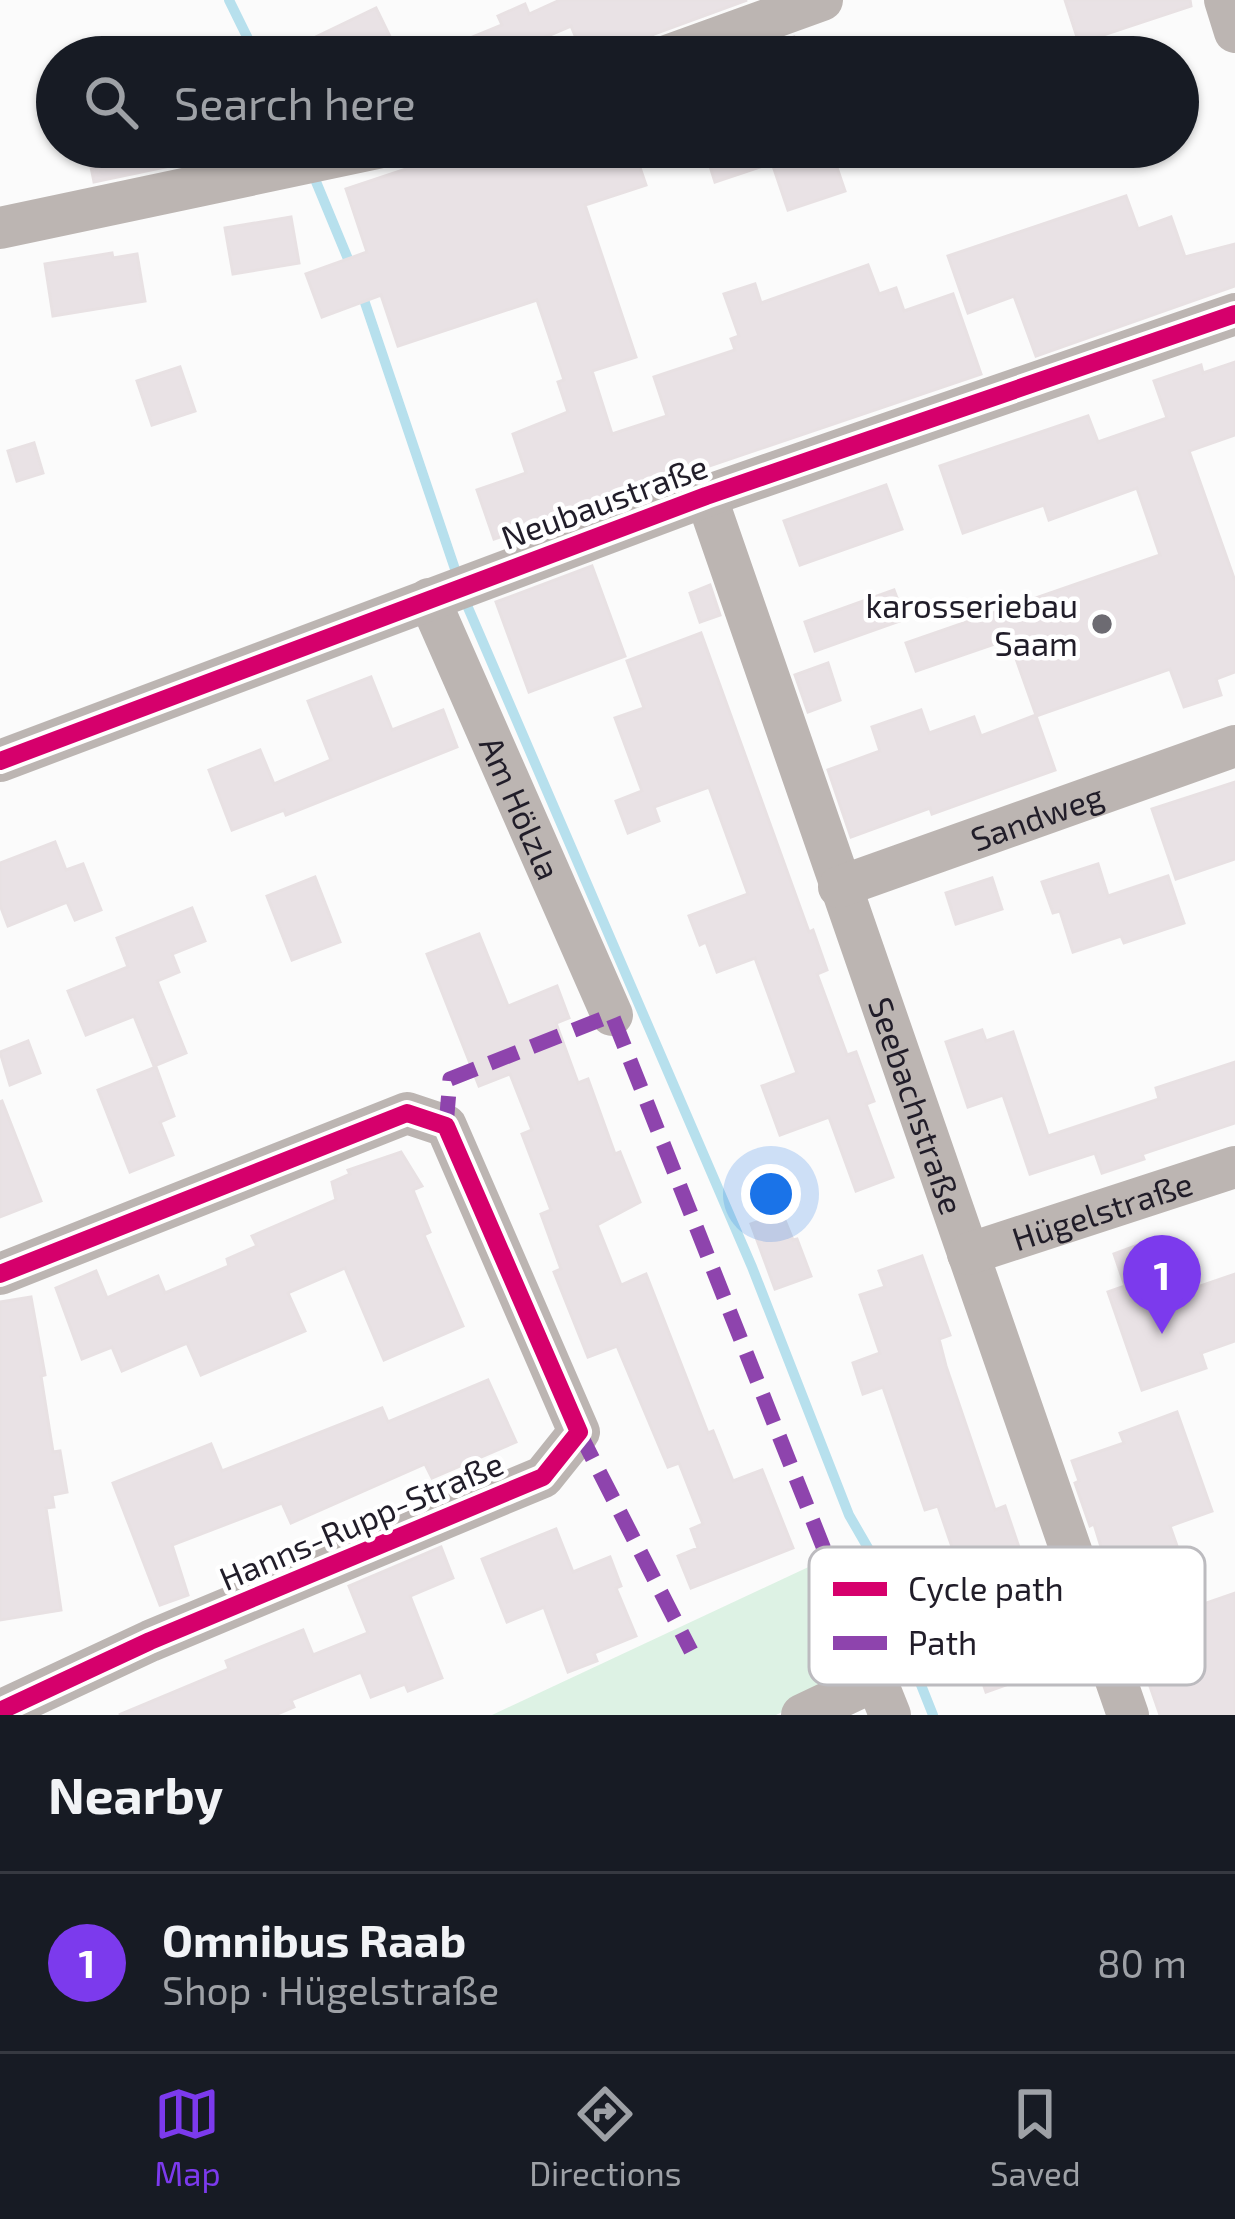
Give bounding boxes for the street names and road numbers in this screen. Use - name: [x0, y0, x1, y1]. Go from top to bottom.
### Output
- street label: Neubaustraße: [496, 445, 712, 557]
- street label: Am Hölzla: [472, 730, 570, 885]
- street label: Sandweg: [965, 775, 1109, 859]
- street label: Seebachstraße: [861, 992, 973, 1219]
- street label: Hügelstraße: [1007, 1162, 1197, 1258]
- street label: Hanns-Rupp-Straße: [213, 1442, 509, 1598]

